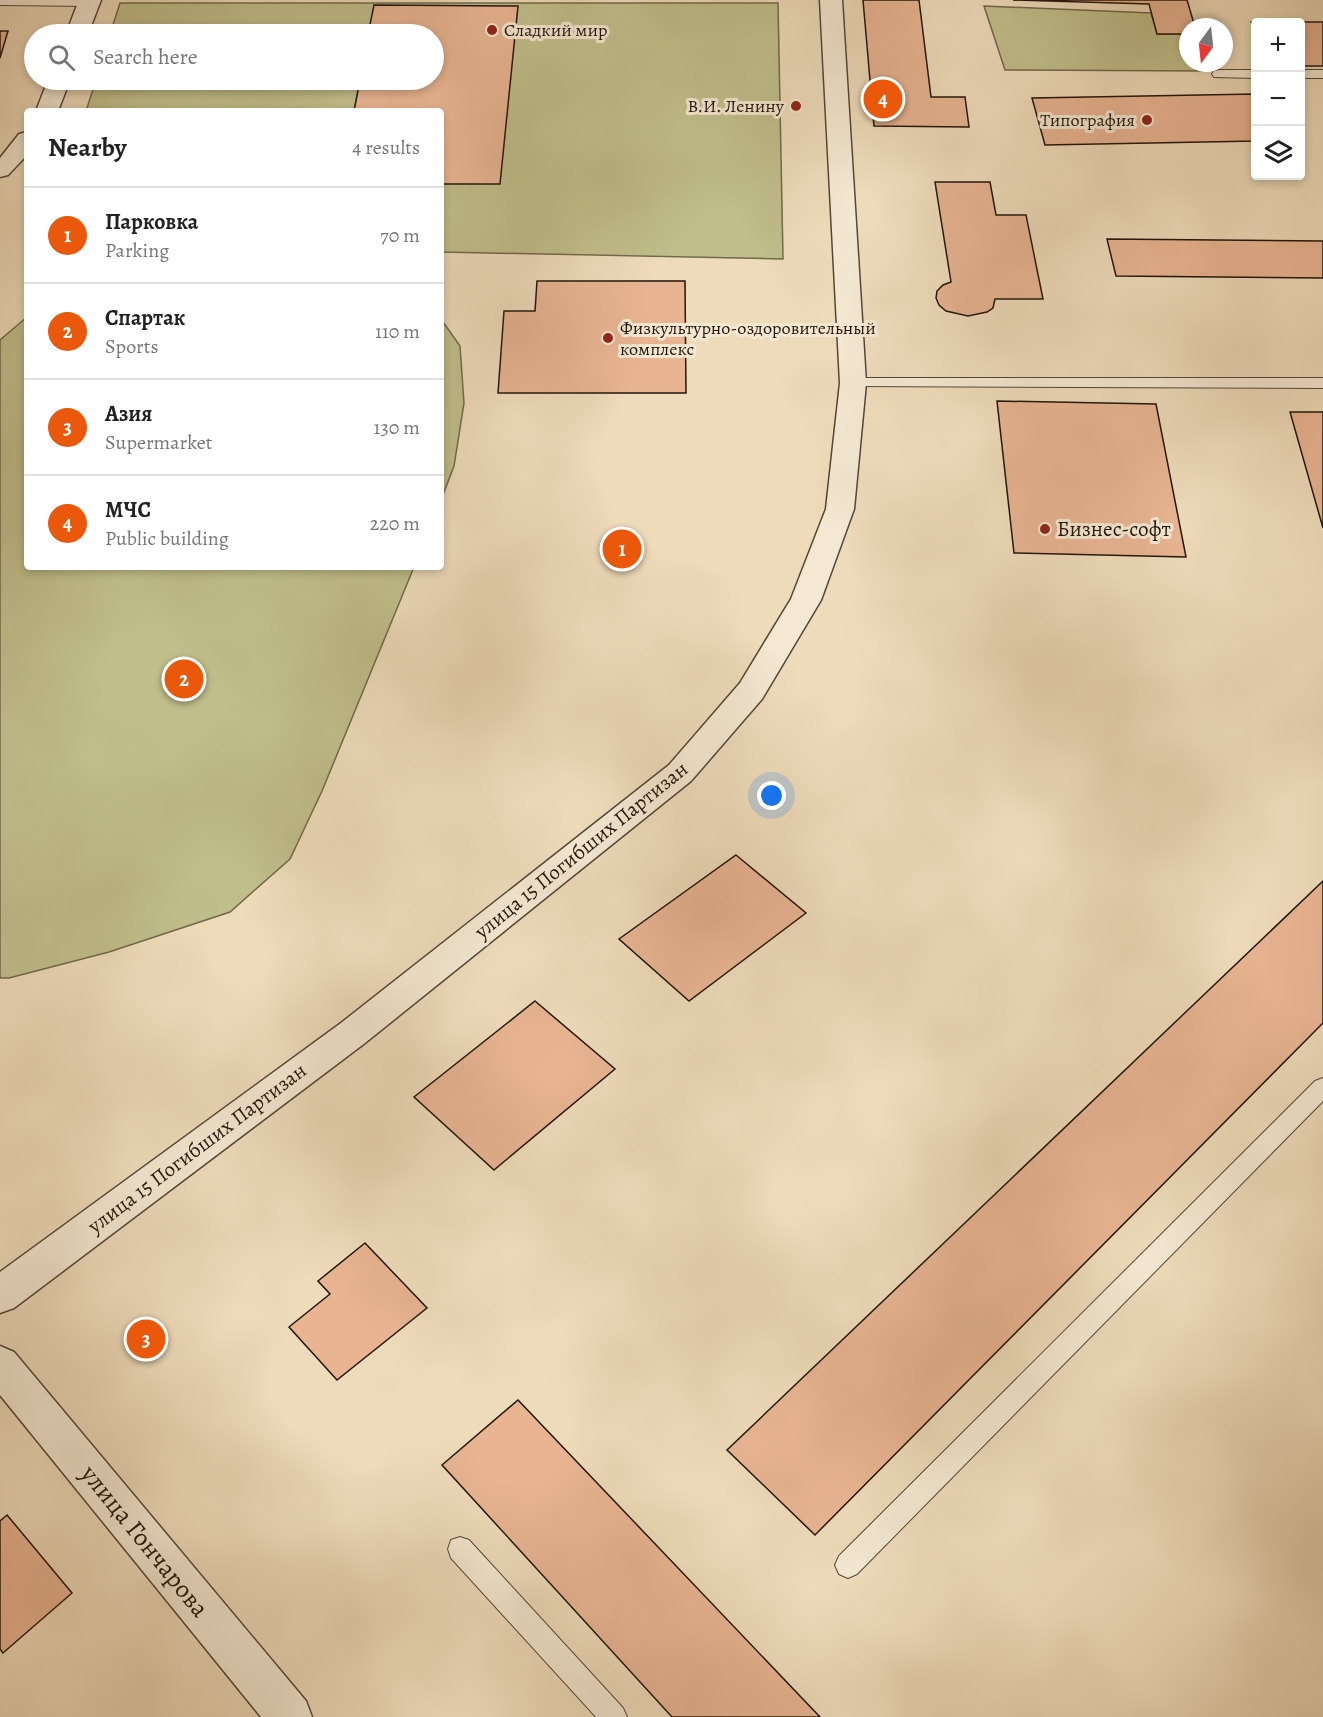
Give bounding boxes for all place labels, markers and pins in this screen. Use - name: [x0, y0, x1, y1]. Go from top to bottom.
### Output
- place label: Сладкий мир: [504, 18, 607, 42]
- marker: Сладкий мир: [485, 23, 499, 37]
- pin: 4: [864, 76, 902, 122]
- place label: В.И. Ленину: [688, 94, 785, 118]
- marker: В.И. Ленину: [789, 99, 803, 113]
- place label: Типография: [1040, 108, 1135, 132]
- marker: Типография: [1140, 113, 1154, 127]
- place label: Физкультурно-оздоровительный комплекс: [620, 316, 876, 361]
- marker: Физкультурно-оздоровительный комплекс: [601, 331, 615, 345]
- place label: Бизнес-софт: [1057, 515, 1171, 543]
- marker: Бизнес-софт: [1038, 522, 1052, 536]
- pin: 1: [602, 526, 642, 572]
- pin: 2: [164, 656, 204, 702]
- pin: 3: [126, 1316, 166, 1362]

